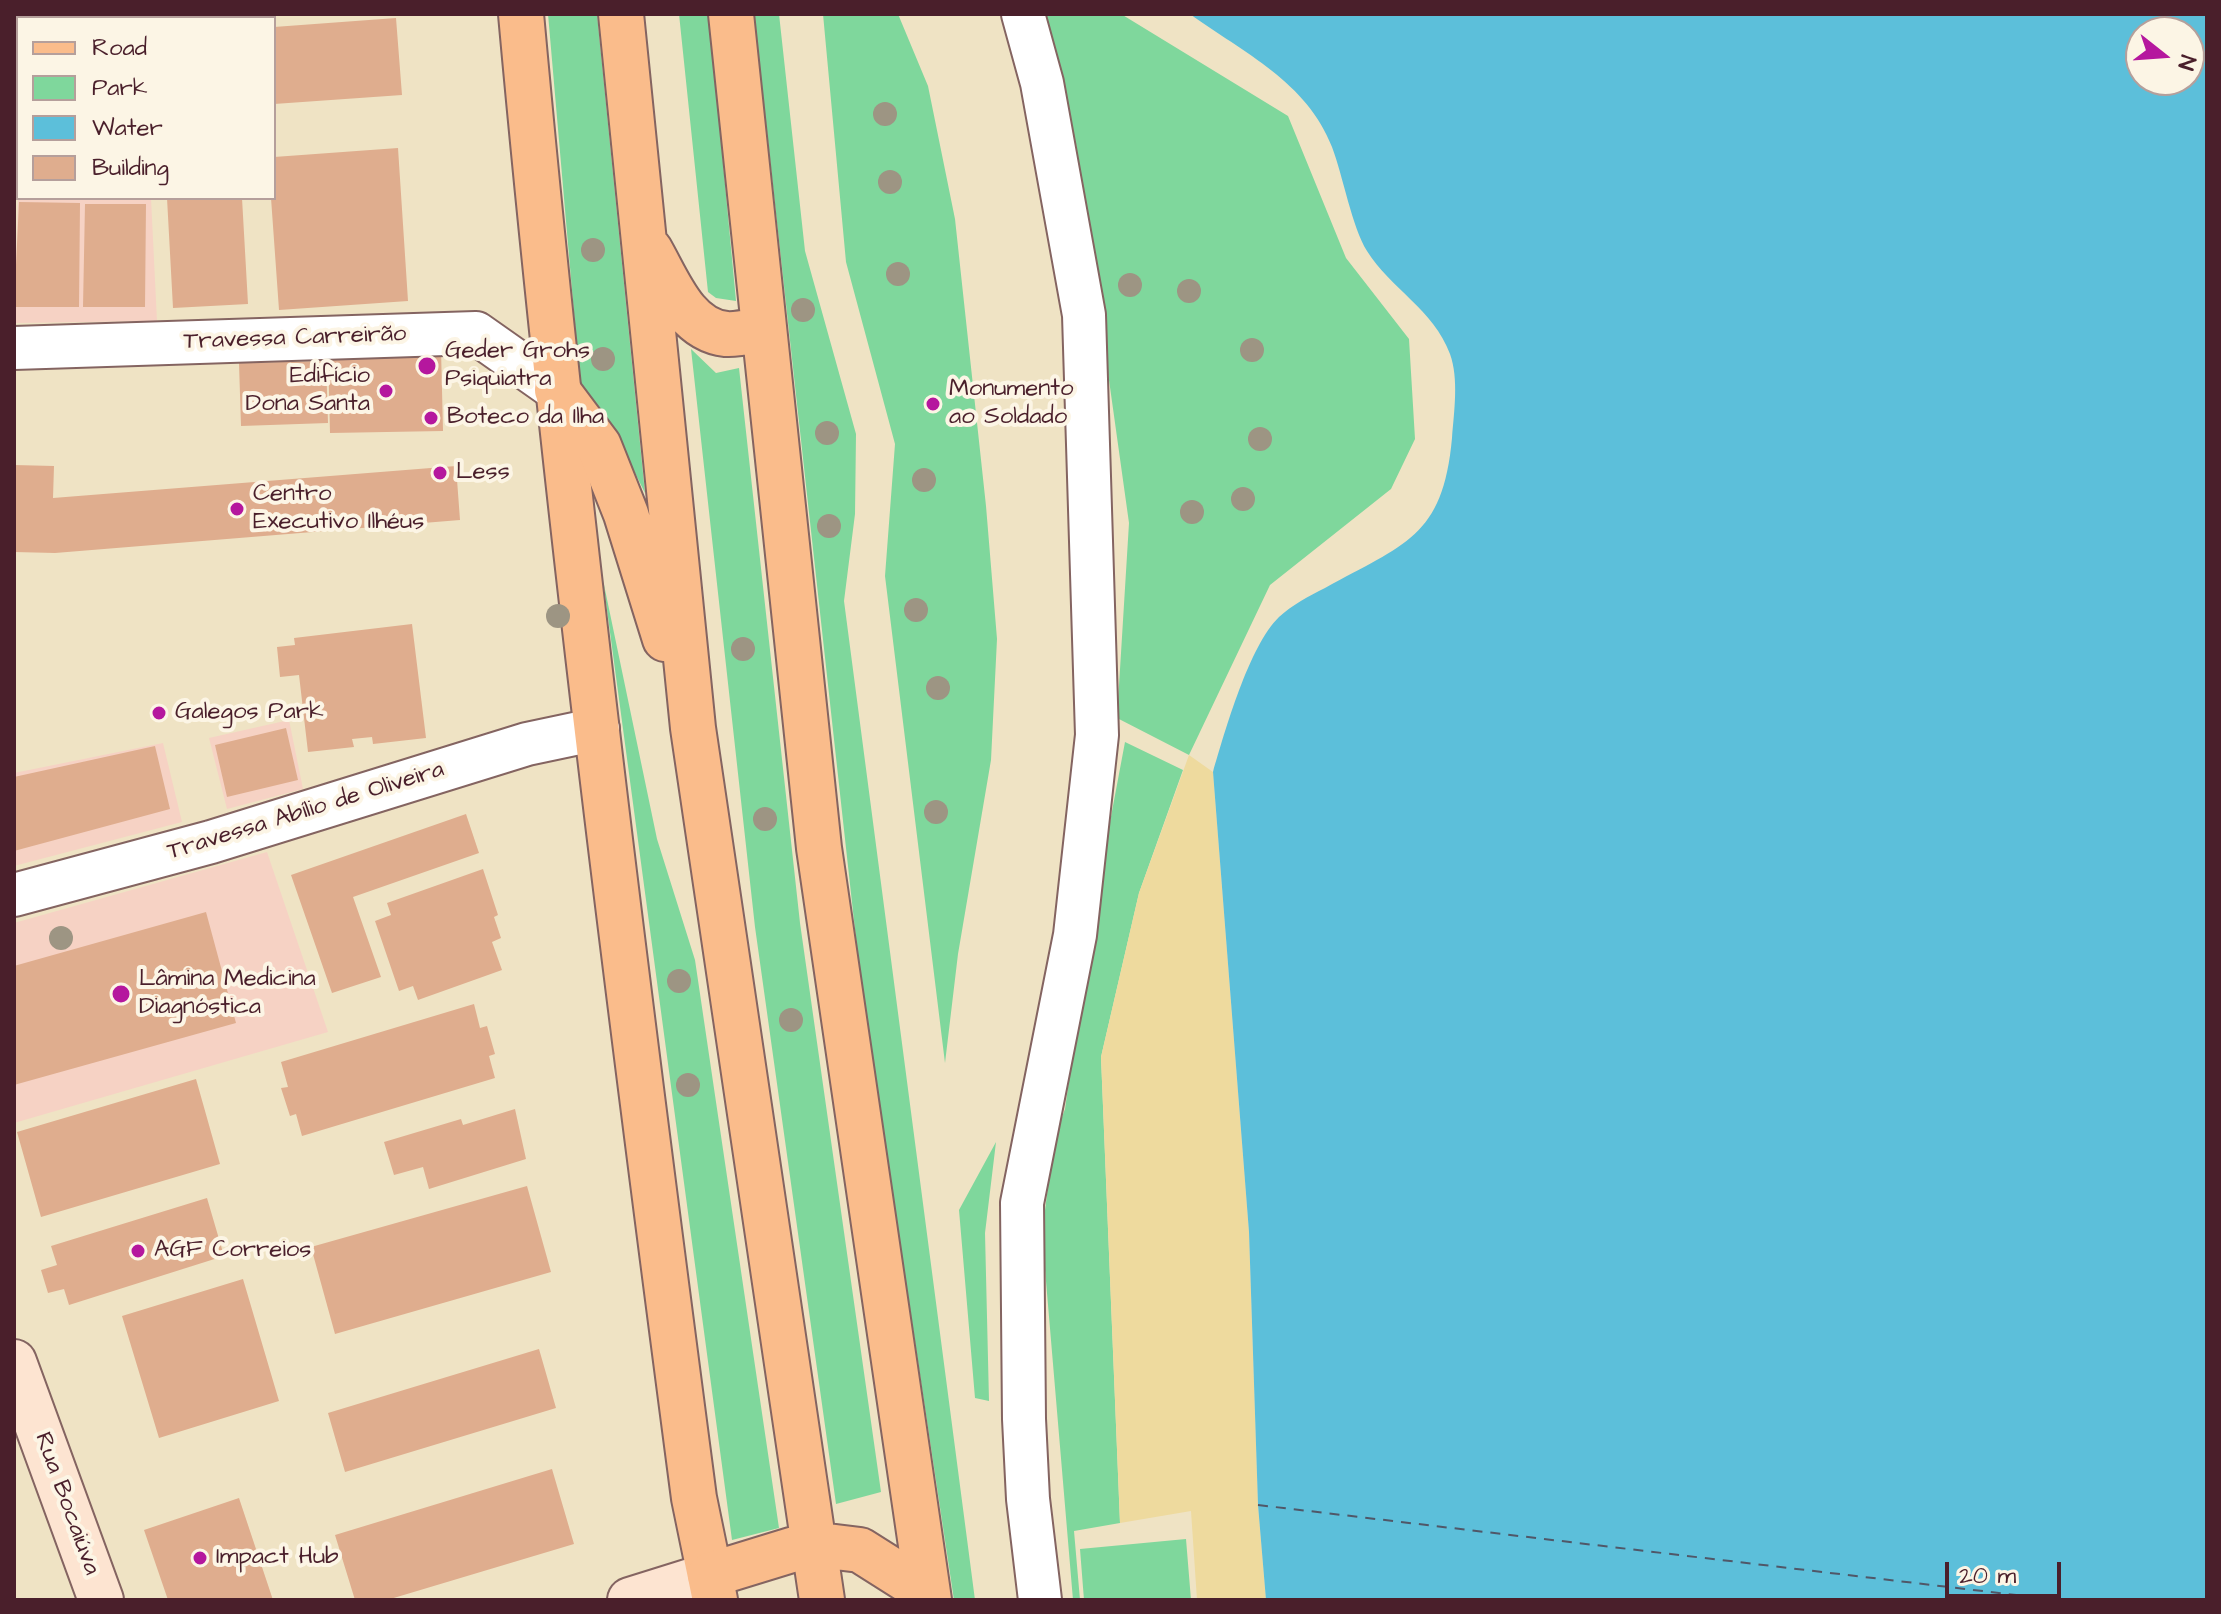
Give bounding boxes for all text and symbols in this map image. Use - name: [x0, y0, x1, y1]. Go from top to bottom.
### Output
- legend: [16, 16, 276, 200]
- north arrow: [2125, 16, 2205, 96]
- text: Road: [92, 31, 147, 65]
- text: N: [2170, 51, 2203, 74]
- text: Park: [92, 71, 148, 105]
- text: Water: [92, 111, 163, 145]
- text: Building: [92, 151, 169, 185]
- street label: Travessa Carreirão: [183, 321, 407, 357]
- place label: Geder Grohs Psiquiatra: [445, 338, 590, 394]
- marker: Geder Grohs Psiquiatra: [416, 355, 438, 377]
- place label: Edifício Dona Santa: [246, 363, 370, 419]
- place label: Monumento ao Soldado: [949, 376, 1073, 432]
- marker: Edifício Dona Santa: [377, 382, 395, 400]
- marker: Monumento ao Soldado: [924, 395, 942, 413]
- place label: Boteco da Ilha: [447, 404, 604, 432]
- marker: Boteco da Ilha: [422, 409, 440, 427]
- place label: Less: [456, 459, 510, 487]
- marker: Less: [431, 464, 449, 482]
- place label: Centro Executivo Ilhéus: [253, 481, 424, 537]
- marker: Centro Executivo Ilhéus: [228, 500, 246, 518]
- place label: Galegos Park: [175, 699, 324, 727]
- marker: Galegos Park: [150, 704, 168, 722]
- street label: Travessa Abílio de Oliveira: [164, 756, 448, 868]
- place label: Lâmina Medicina Diagnóstica: [139, 966, 316, 1022]
- marker: Lâmina Medicina Diagnóstica: [110, 983, 132, 1005]
- place label: AGF Correios: [154, 1237, 311, 1265]
- marker: AGF Correios: [129, 1242, 147, 1260]
- street label: Rua Bocaiúva: [27, 1429, 105, 1579]
- place label: Impact Hub: [216, 1544, 339, 1572]
- scale bar: [1949, 1546, 2065, 1596]
- marker: Impact Hub: [191, 1549, 209, 1567]
- text: 20 m: [1959, 1559, 2016, 1593]

